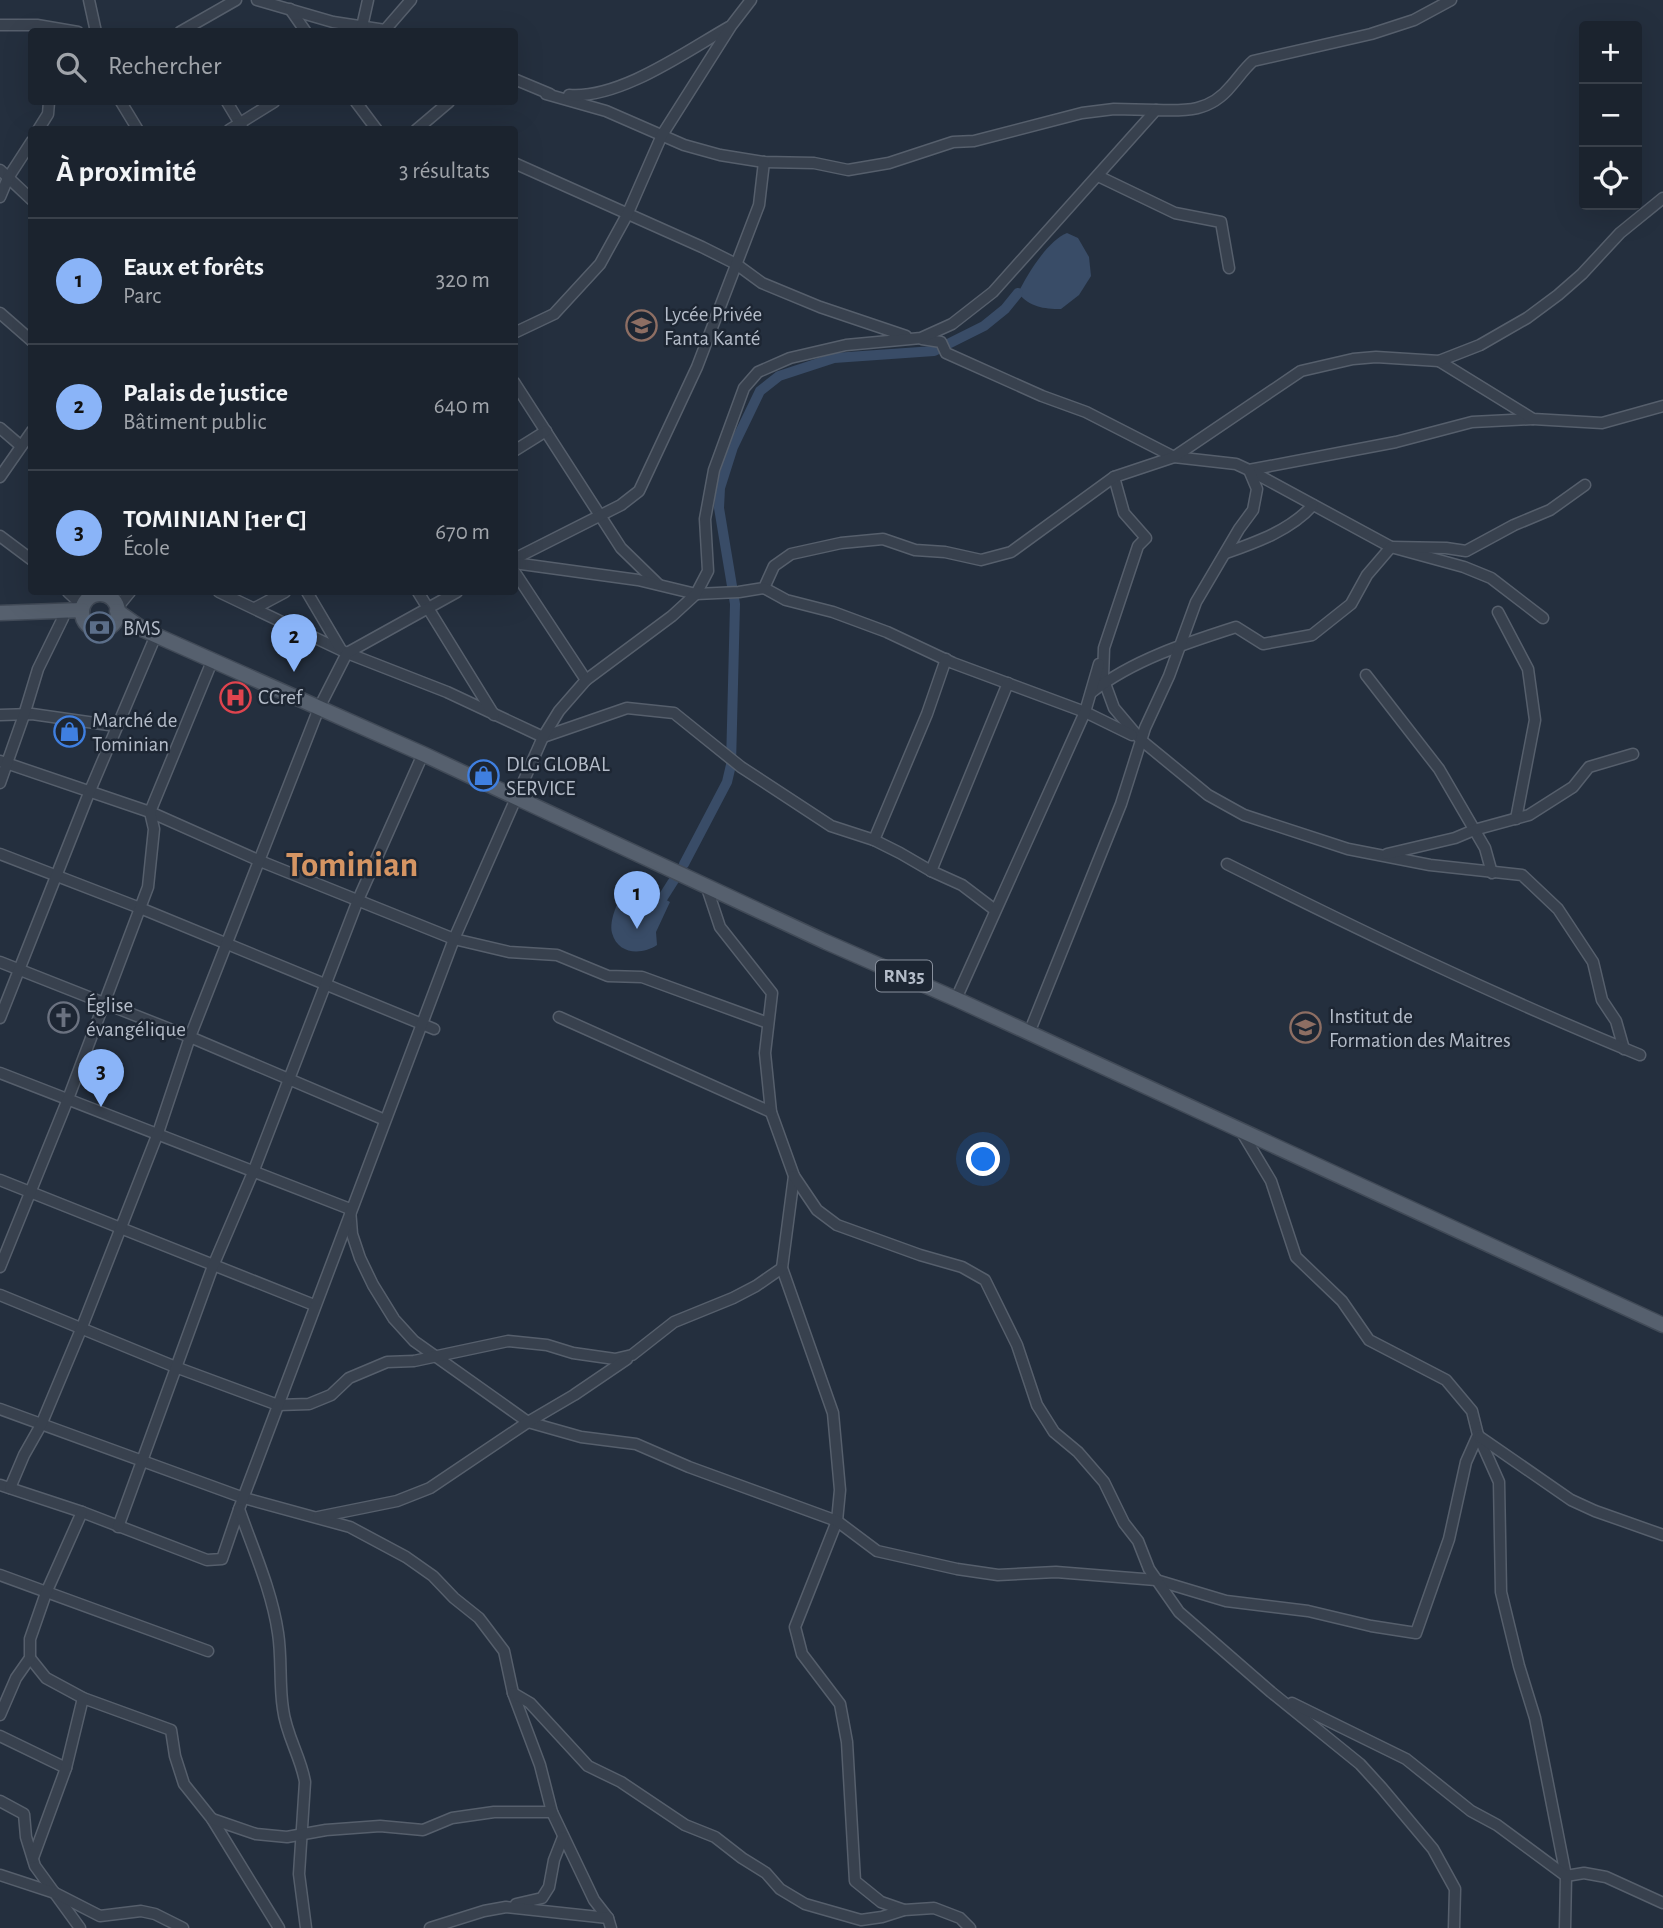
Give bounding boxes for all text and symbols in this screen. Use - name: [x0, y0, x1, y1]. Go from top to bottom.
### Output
- map controls: [1579, 21, 1642, 210]
- button: +: [1579, 21, 1642, 84]
- search box: [28, 28, 518, 105]
- icon: search: [52, 48, 90, 86]
- text: Rechercher: [108, 53, 221, 79]
- button: −: [1579, 84, 1642, 147]
- button: locate: [1579, 147, 1642, 210]
- text: À proximité: [56, 157, 196, 187]
- text: 3 résultats: [399, 160, 490, 183]
- text: Eaux et forêts: [123, 254, 264, 280]
- text: 1: [75, 269, 83, 292]
- text: 320 m: [436, 269, 490, 292]
- text: Parc: [123, 285, 161, 308]
- place label: Lycée Privée Fanta Kanté: [664, 304, 762, 349]
- school or university icon: Lycée Privée Fanta Kanté: [624, 309, 658, 343]
- text: Palais de justice: [123, 380, 288, 406]
- text: 2: [74, 395, 84, 418]
- text: 640 m: [434, 395, 490, 418]
- text: Bâtiment public: [123, 411, 266, 434]
- text: TOMINIAN [1er C]: [123, 506, 307, 532]
- text: 3: [74, 521, 84, 544]
- text: 670 m: [435, 521, 490, 544]
- text: École: [123, 537, 170, 560]
- bank icon: BMS: [83, 611, 117, 645]
- pin: 2: [271, 614, 317, 672]
- place label: BMS: [123, 618, 161, 639]
- hospital icon: CCref: [218, 680, 252, 714]
- place label: CCref: [258, 687, 304, 708]
- place label: Marché de Tominian: [92, 710, 177, 755]
- shop icon: Marché de Tominian: [52, 715, 86, 749]
- place label: DLG GLOBAL SERVICE: [506, 754, 610, 799]
- shop icon: DLG GLOBAL SERVICE: [466, 759, 500, 793]
- district label: Tominian: [286, 848, 418, 883]
- pin: 1: [614, 871, 660, 929]
- road number: RN35: [876, 960, 932, 992]
- place label: Église évangélique: [86, 993, 186, 1040]
- church icon: Église évangélique: [46, 1000, 80, 1034]
- place label: Institut de Formation des Maitres: [1329, 1006, 1511, 1051]
- school or university icon: Institut de Formation des Maitres: [1289, 1011, 1323, 1045]
- pin: 3: [78, 1049, 124, 1107]
- your location: [966, 1142, 1000, 1176]

